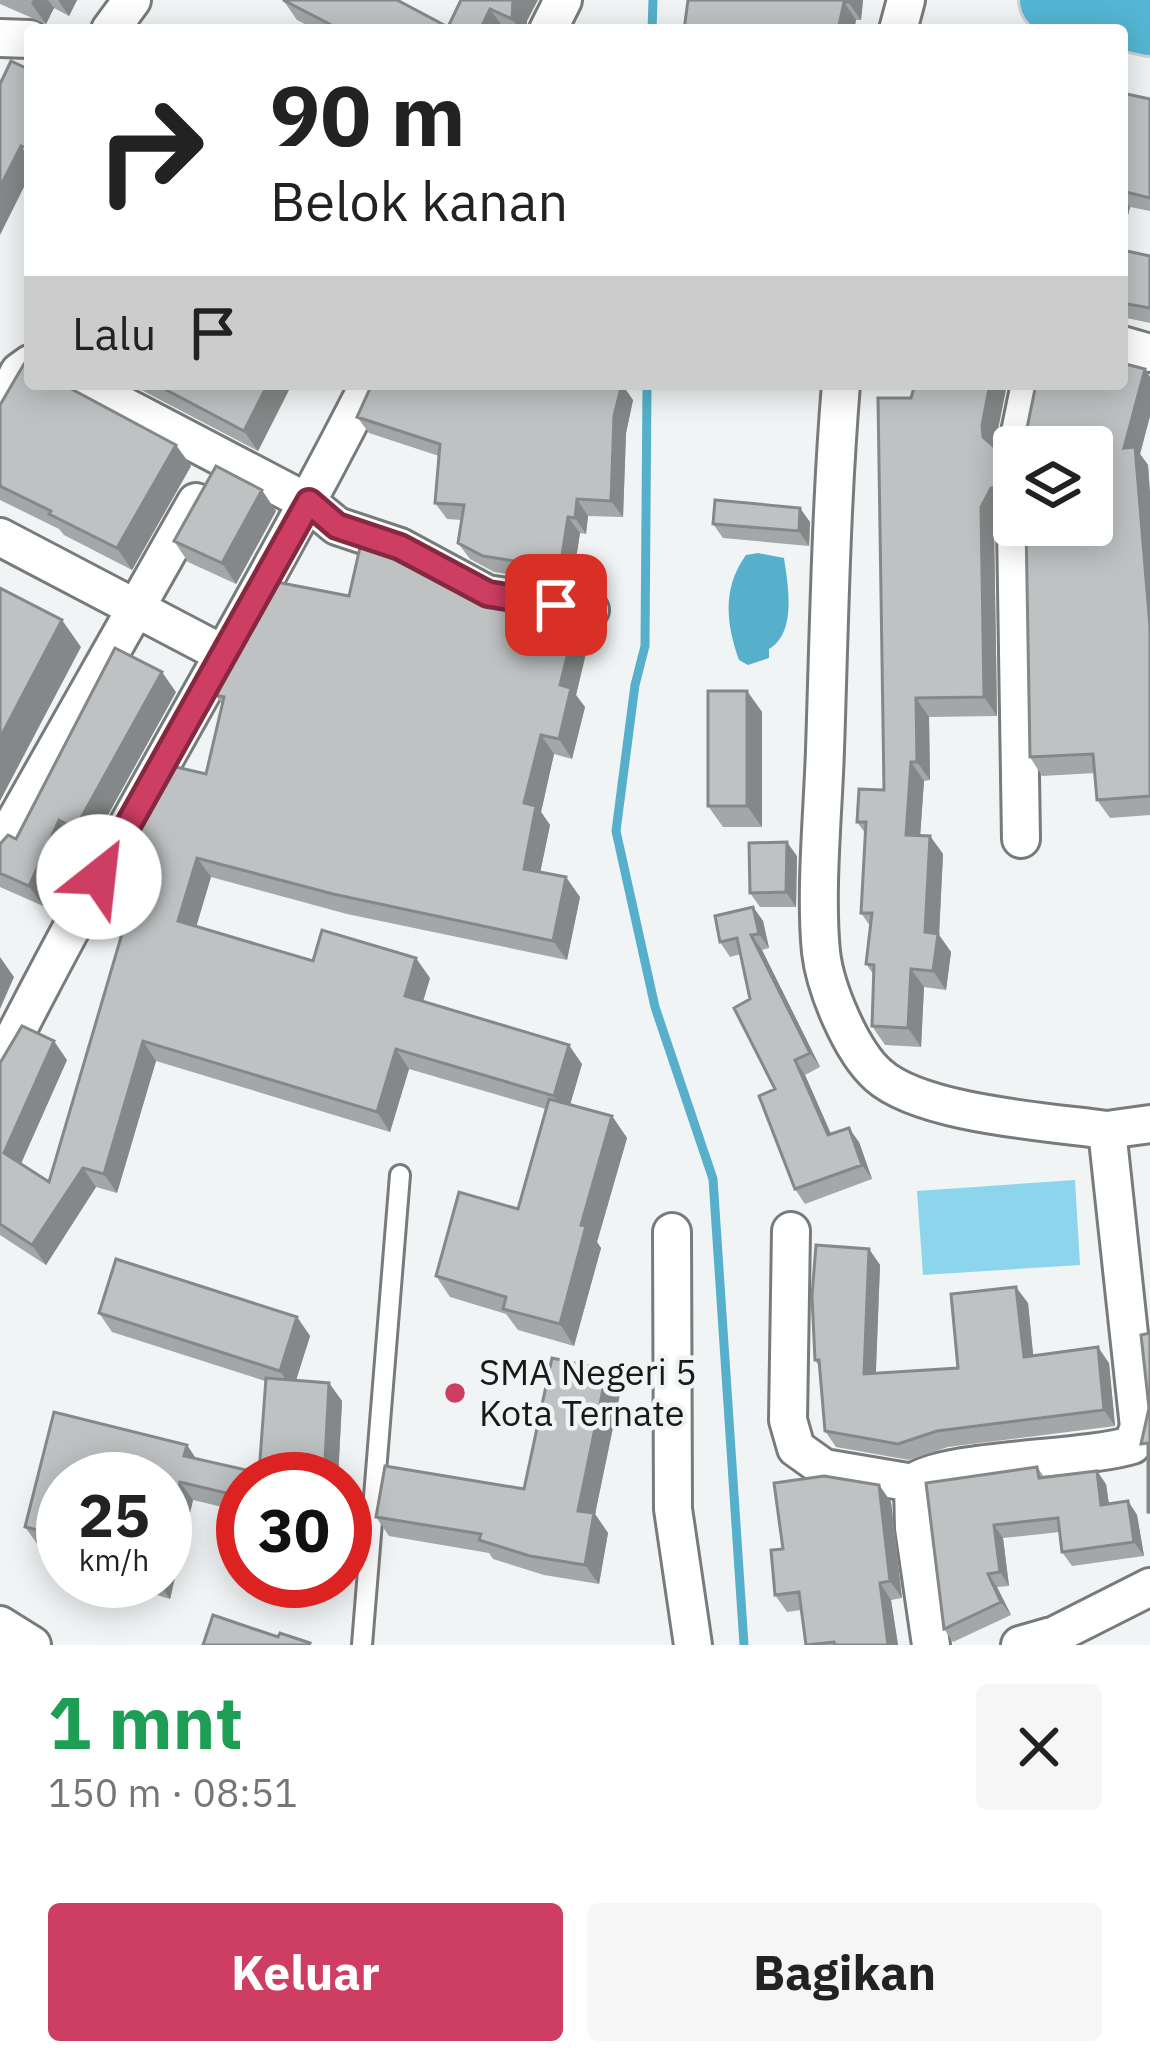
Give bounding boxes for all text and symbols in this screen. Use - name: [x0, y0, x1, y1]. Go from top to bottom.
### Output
- text: 90 m: [270, 60, 466, 169]
- icon: right: [72, 72, 228, 228]
- text: Belok kanan: [270, 166, 568, 236]
- icon: arrive: [180, 300, 246, 366]
- text: Lalu: [72, 304, 156, 362]
- map controls: [993, 426, 1113, 546]
- button: layers: [993, 426, 1113, 546]
- pin: [505, 554, 607, 656]
- icon: arrive: [523, 572, 589, 638]
- position arrow: [36, 814, 162, 940]
- place label: SMA Negeri 5 Kota Ternate: [479, 1348, 697, 1436]
- marker: SMA Negeri 5 Kota Ternate: [442, 1380, 468, 1406]
- speed limit sign: 30: [216, 1452, 372, 1608]
- text: 25: [78, 1475, 150, 1554]
- text: km/h: [79, 1540, 149, 1579]
- text: 1 mnt: [48, 1675, 243, 1769]
- button: close: [976, 1684, 1102, 1810]
- text: 150 m · 08:51: [48, 1767, 298, 1818]
- button: Keluar: [48, 1903, 563, 2041]
- button: Bagikan: [587, 1903, 1102, 2041]

